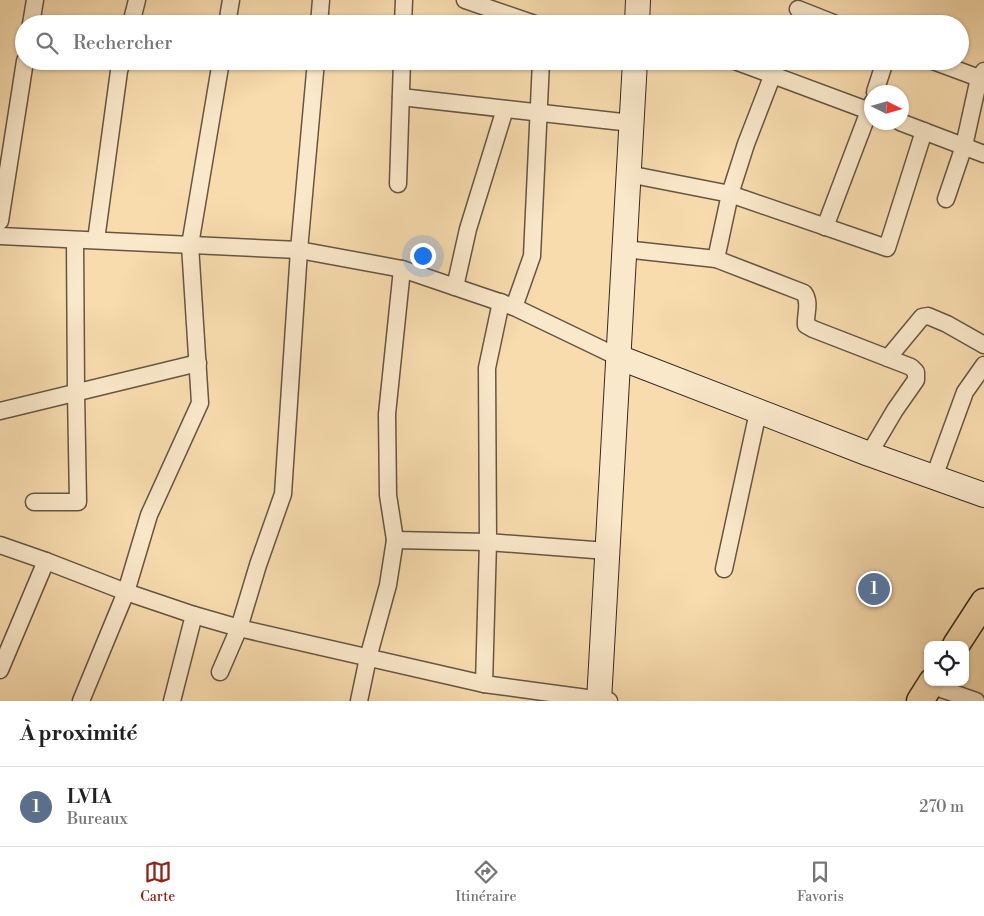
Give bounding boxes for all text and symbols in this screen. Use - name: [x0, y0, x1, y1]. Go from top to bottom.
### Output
- search box: [15, 15, 969, 70]
- icon: search: [33, 29, 61, 57]
- text: Rechercher: [73, 31, 172, 55]
- north arrow: [864, 85, 909, 130]
- your location: [410, 243, 436, 269]
- pin: 1: [858, 570, 890, 608]
- map controls: [924, 641, 969, 686]
- button: locate: [924, 641, 969, 686]
- text: À proximité: [20, 721, 137, 747]
- text: LVIA: [67, 785, 112, 809]
- text: 1: [32, 797, 40, 817]
- text: 270 m: [919, 797, 964, 817]
- text: Bureaux: [67, 809, 128, 829]
- tab: Carte: [140, 858, 175, 906]
- tab: Itinéraire: [456, 858, 517, 906]
- tab: Favoris: [797, 858, 844, 906]

